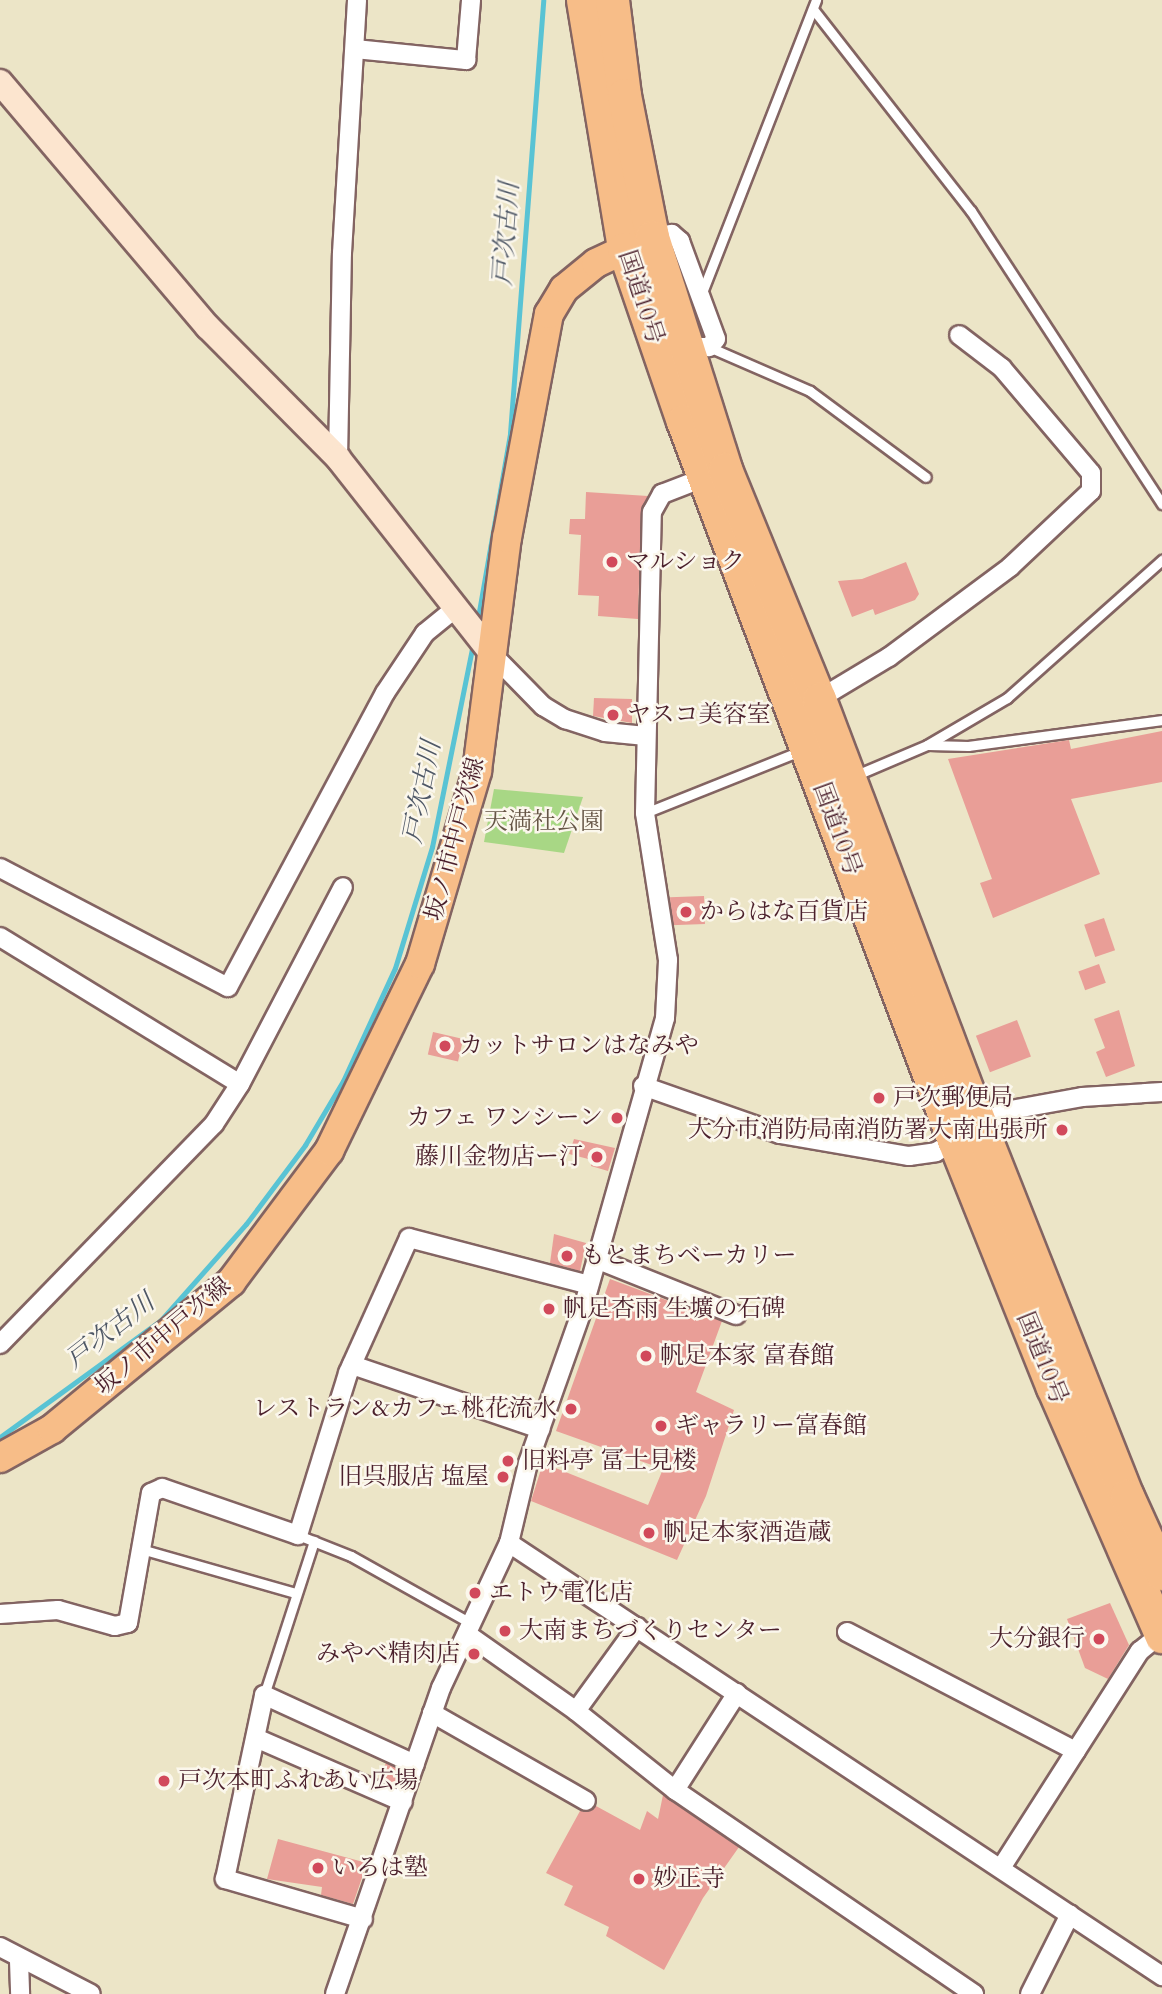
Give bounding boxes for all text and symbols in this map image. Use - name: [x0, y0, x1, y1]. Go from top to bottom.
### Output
- water label: 戸次古川: [487, 181, 525, 287]
- street label: 国道10号: [612, 247, 670, 347]
- place label: マルショク: [626, 548, 746, 576]
- marker: マルショク: [604, 554, 620, 570]
- place label: ヤスコ美容室: [627, 701, 771, 729]
- marker: ヤスコ美容室: [605, 707, 621, 723]
- water label: 戸次古川: [397, 738, 447, 846]
- street label: 坂ノ市中戸次線: [419, 754, 491, 924]
- street label: 国道10号: [807, 779, 867, 879]
- park label: 天満社公園: [484, 808, 604, 836]
- place label: からはな百貨店: [700, 898, 868, 926]
- marker: からはな百貨店: [678, 904, 694, 920]
- place label: カットサロンはなみや: [459, 1032, 699, 1060]
- marker: カットサロンはなみや: [437, 1038, 453, 1054]
- place label: 戸次郵便局: [893, 1084, 1013, 1112]
- marker: 戸次郵便局: [871, 1090, 887, 1106]
- place label: カフェ ワンシーン: [405, 1104, 603, 1132]
- marker: カフェ ワンシーン: [609, 1110, 625, 1126]
- place label: 大分市消防局南消防署大南出張所: [688, 1116, 1048, 1144]
- marker: 大分市消防局南消防署大南出張所: [1054, 1122, 1070, 1138]
- place label: 藤川金物店ー汀: [415, 1143, 583, 1171]
- marker: 藤川金物店ー汀: [589, 1149, 605, 1165]
- place label: もとまちベーカリー: [581, 1242, 797, 1270]
- marker: もとまちベーカリー: [559, 1248, 575, 1264]
- street label: 坂ノ市中戸次線: [89, 1271, 237, 1401]
- water label: 戸次古川: [59, 1287, 161, 1375]
- place label: 帆足杏雨 生壙の石碑: [563, 1295, 785, 1323]
- marker: 帆足杏雨 生壙の石碑: [541, 1301, 557, 1317]
- street label: 国道10号: [1011, 1308, 1073, 1408]
- place label: 帆足本家 富春館: [660, 1342, 834, 1370]
- marker: 帆足本家 富春館: [638, 1348, 654, 1364]
- place label: レストラン&カフェ桃花流水: [251, 1395, 557, 1423]
- marker: レストラン&カフェ桃花流水: [563, 1401, 579, 1417]
- place label: ギャラリー富春館: [675, 1412, 867, 1440]
- marker: ギャラリー富春館: [653, 1418, 669, 1434]
- place label: 旧料亭 冨士見楼: [522, 1447, 696, 1475]
- marker: 旧料亭 冨士見楼: [500, 1453, 516, 1469]
- place label: 旧呉服店 塩屋: [339, 1463, 489, 1491]
- marker: 旧呉服店 塩屋: [495, 1469, 511, 1485]
- place label: 帆足本家酒造蔵: [663, 1519, 831, 1547]
- marker: 帆足本家酒造蔵: [641, 1525, 657, 1541]
- place label: エトウ電化店: [489, 1579, 633, 1607]
- marker: エトウ電化店: [467, 1585, 483, 1601]
- place label: 大南まちづくりセンター: [519, 1617, 783, 1645]
- marker: 大南まちづくりセンター: [497, 1623, 513, 1639]
- place label: 大分銀行: [989, 1625, 1085, 1653]
- marker: 大分銀行: [1091, 1631, 1107, 1647]
- place label: みやべ精肉店: [316, 1640, 460, 1668]
- marker: みやべ精肉店: [466, 1646, 482, 1662]
- place label: 戸次本町ふれあい広場: [178, 1767, 418, 1795]
- marker: 戸次本町ふれあい広場: [156, 1773, 172, 1789]
- place label: いろは塾: [332, 1854, 428, 1882]
- marker: いろは塾: [310, 1860, 326, 1876]
- place label: 妙正寺: [653, 1865, 725, 1893]
- marker: 妙正寺: [631, 1871, 647, 1887]

